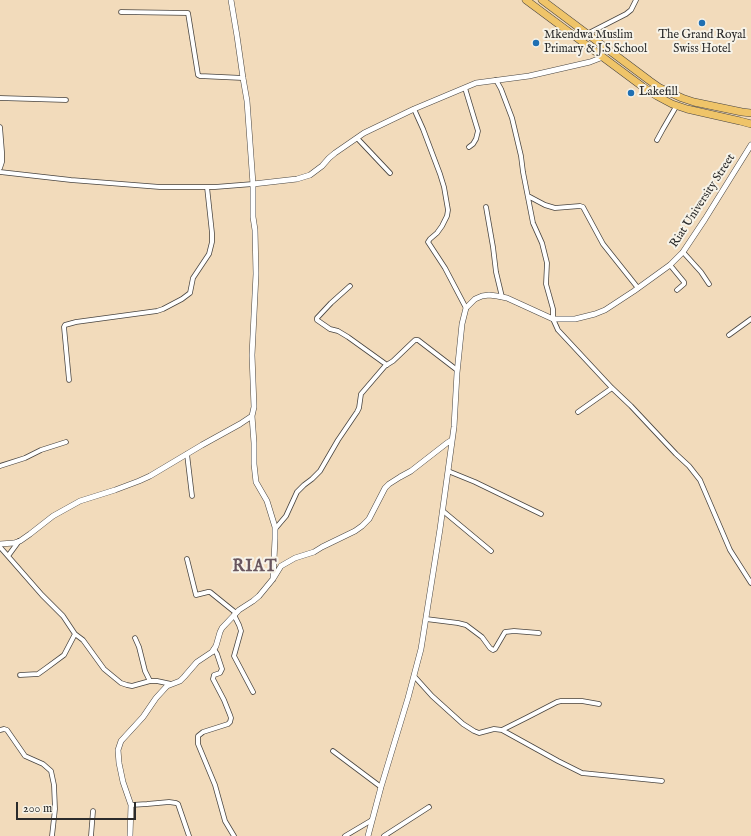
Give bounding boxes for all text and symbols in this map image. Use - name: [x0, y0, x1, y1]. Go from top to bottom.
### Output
- marker: The Grand Royal Swiss Hotel: [697, 18, 707, 28]
- place label: Mkendwa Muslim Primary & J.S School: [544, 29, 647, 57]
- place label: The Grand Royal Swiss Hotel: [658, 29, 746, 57]
- marker: Mkendwa Muslim Primary & J.S School: [531, 38, 541, 48]
- place label: Lakefill: [639, 86, 678, 100]
- marker: Lakefill: [626, 88, 636, 98]
- street label: Riat University Street: [667, 152, 739, 250]
- district label: RIAT: [232, 558, 278, 578]
- scale bar: [18, 794, 138, 820]
- text: 200 m: [23, 801, 52, 816]

